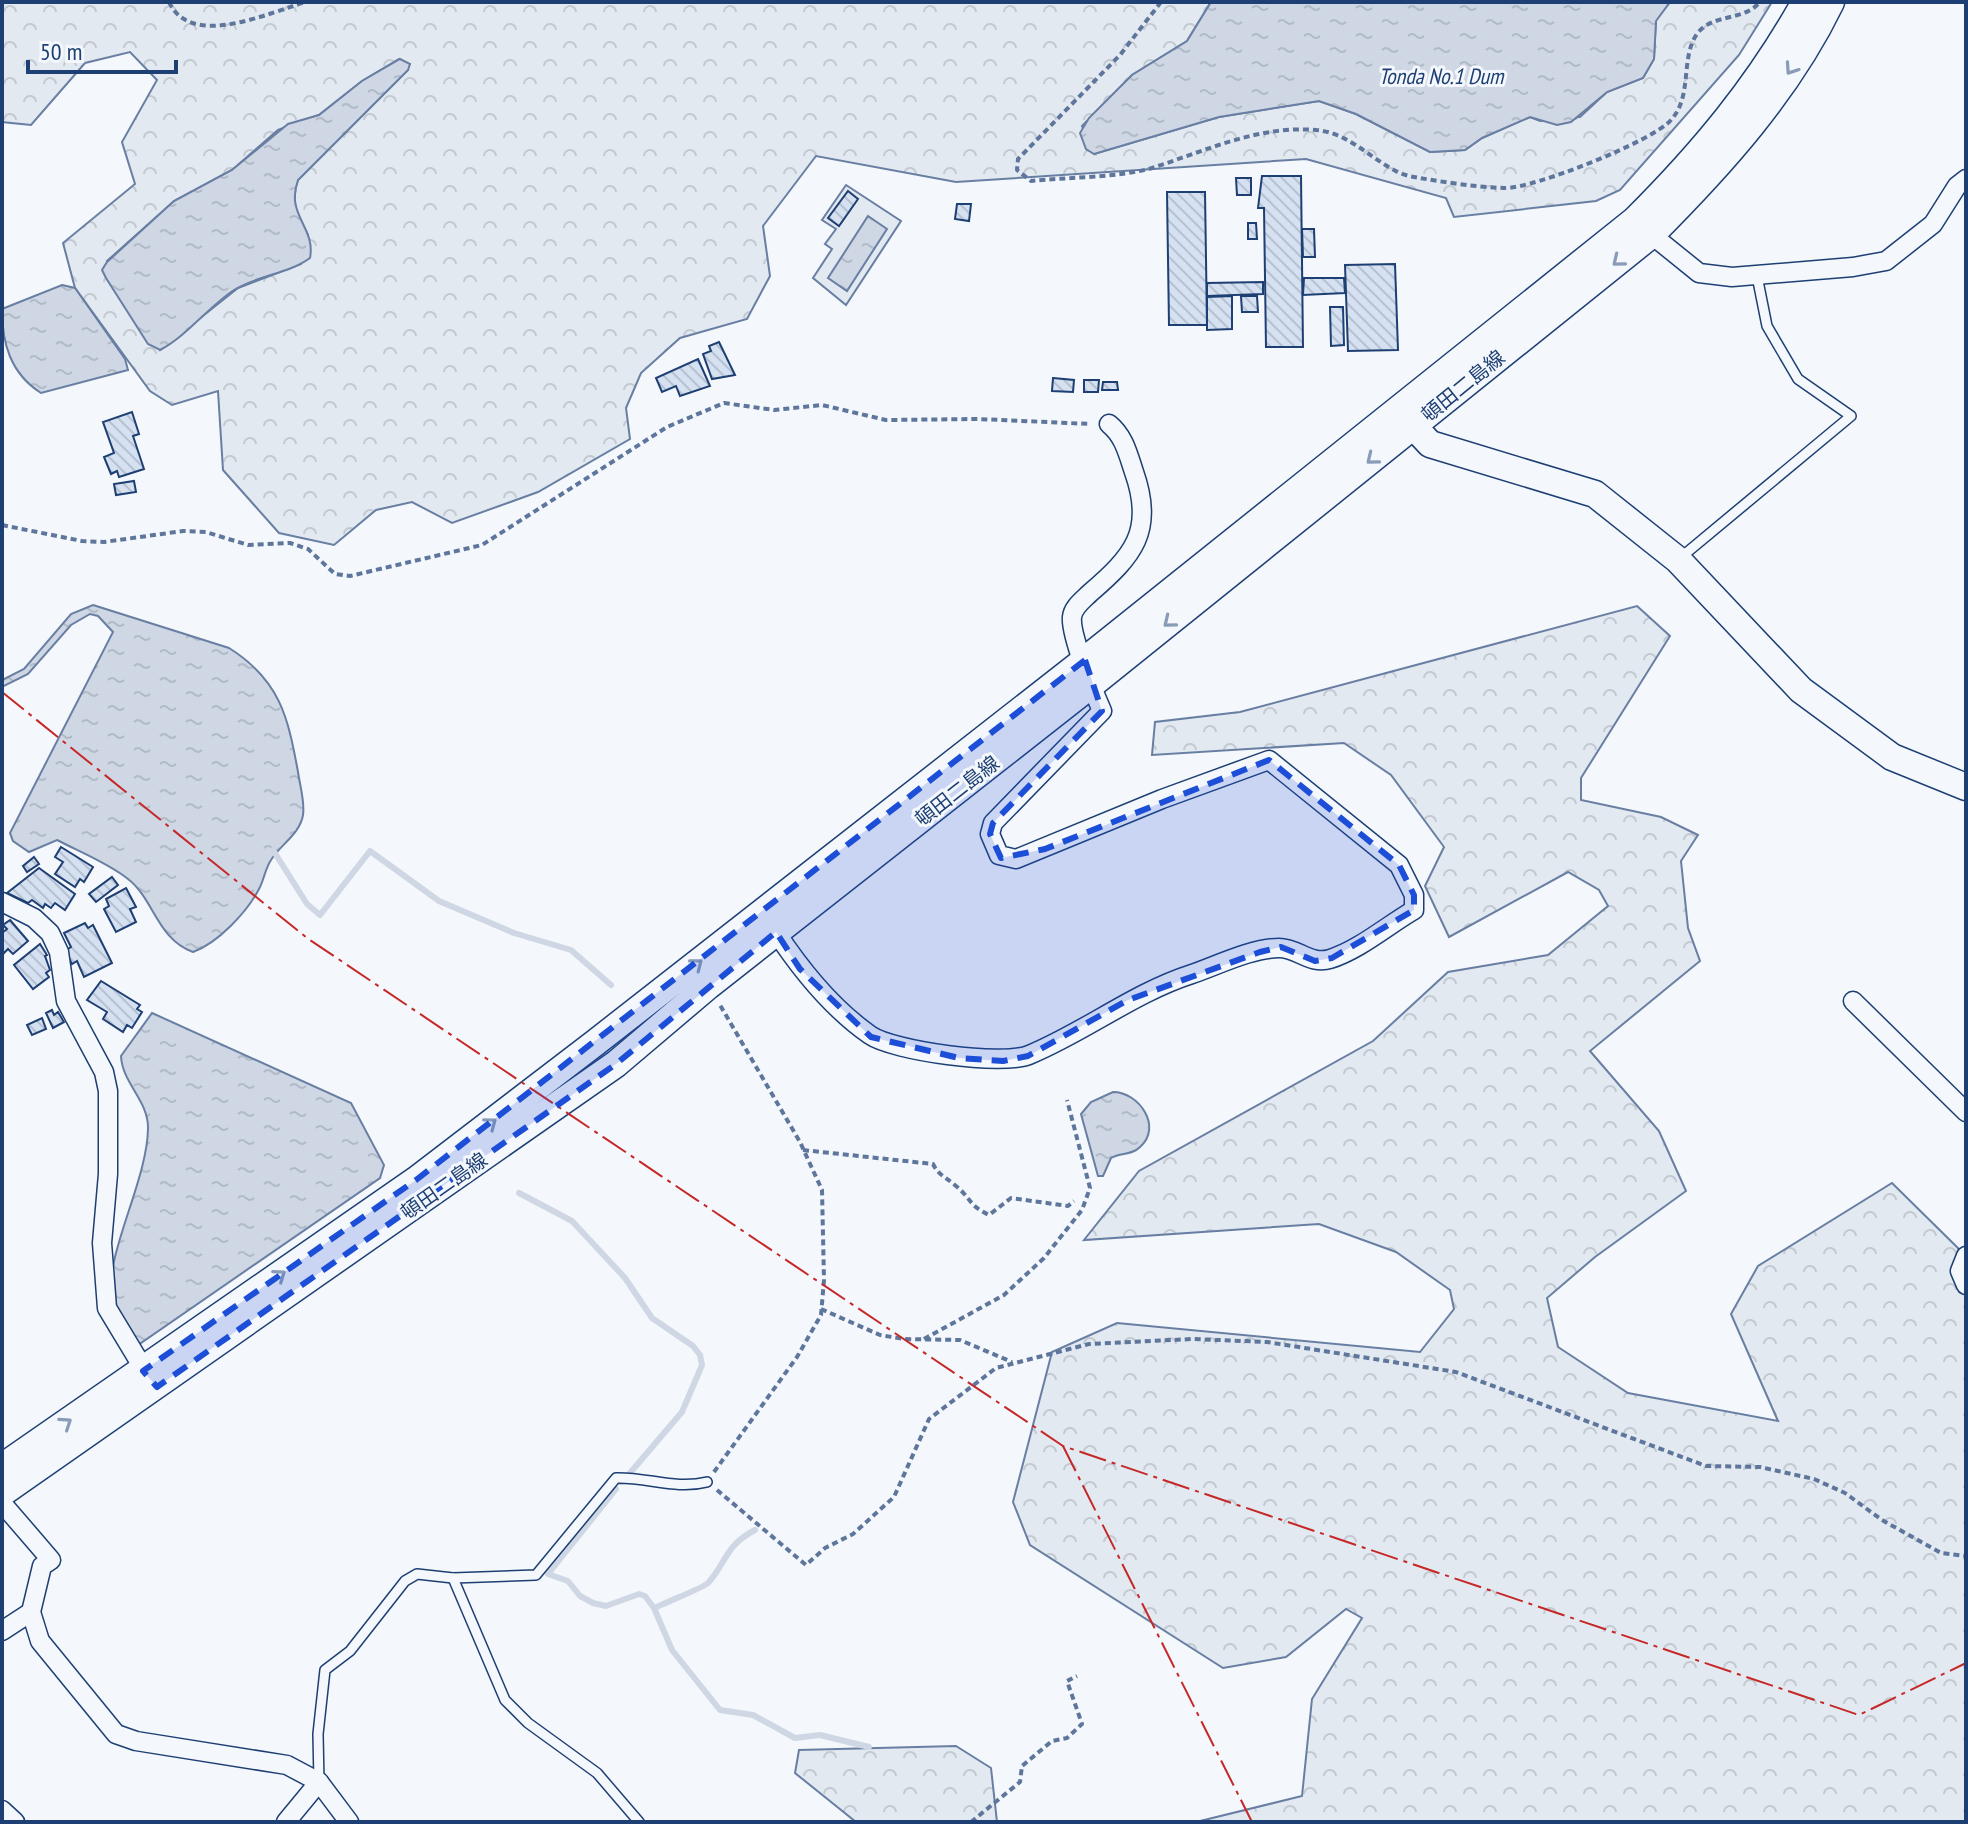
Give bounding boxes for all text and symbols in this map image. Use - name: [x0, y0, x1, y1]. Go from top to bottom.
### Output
- scale bar: [28, 24, 176, 74]
- text: 50 m: [40, 36, 82, 67]
- one-way arrow: [1786, 60, 1801, 75]
- water label: Tonda No.1 Dum: [1379, 62, 1505, 90]
- one-way arrow: [1612, 252, 1627, 266]
- street label: 頓田二島線: [1416, 344, 1510, 428]
- one-way arrow: [1366, 450, 1381, 464]
- one-way arrow: [1164, 612, 1178, 627]
- street label: 頓田二島線: [910, 750, 1004, 832]
- one-way arrow: [688, 959, 703, 973]
- one-way arrow: [482, 1118, 497, 1132]
- street label: 頓田二島線: [396, 1147, 492, 1225]
- one-way arrow: [272, 1270, 286, 1285]
- one-way arrow: [58, 1418, 72, 1433]

